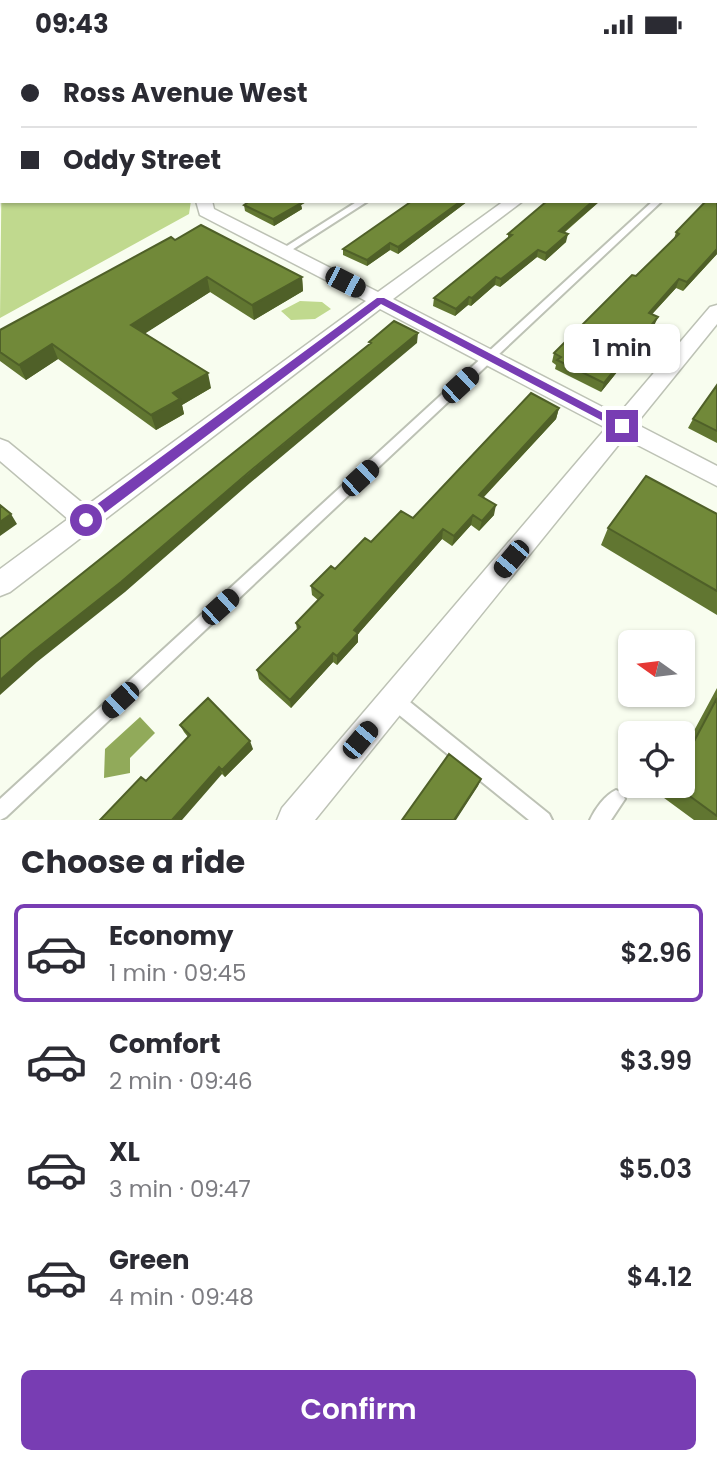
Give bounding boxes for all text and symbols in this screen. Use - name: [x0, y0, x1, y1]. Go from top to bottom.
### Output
- text: 09:43: [35, 6, 109, 42]
- text: Ross Avenue West: [63, 75, 308, 111]
- text: Oddy Street: [63, 142, 221, 178]
- car: [322, 263, 369, 301]
- callout: 1 min: [564, 325, 680, 373]
- text: 1 min: [592, 332, 652, 364]
- car: [438, 363, 483, 407]
- route end: [606, 410, 638, 442]
- car: [338, 456, 383, 500]
- route start: [70, 504, 102, 536]
- car: [490, 536, 533, 582]
- car: [198, 585, 243, 629]
- north arrow: [618, 630, 695, 707]
- map controls: [618, 630, 695, 798]
- car: [98, 678, 143, 722]
- car: [339, 717, 382, 763]
- button: locate: [618, 721, 695, 798]
- text: Choose a ride: [21, 839, 245, 884]
- text: Economy: [109, 918, 233, 954]
- icon: car: [25, 922, 88, 985]
- text: $2.96: [620, 935, 692, 971]
- text: 1 min · 09:45: [109, 957, 246, 989]
- text: Comfort: [109, 1026, 221, 1062]
- icon: car: [25, 1030, 88, 1093]
- text: $3.99: [620, 1043, 692, 1079]
- text: 2 min · 09:46: [109, 1065, 253, 1097]
- text: XL: [109, 1134, 140, 1170]
- icon: car: [25, 1138, 88, 1201]
- text: $5.03: [619, 1151, 692, 1187]
- text: 3 min · 09:47: [109, 1173, 251, 1205]
- text: Green: [109, 1242, 190, 1278]
- icon: car: [25, 1246, 88, 1309]
- text: $4.12: [627, 1259, 692, 1295]
- text: 4 min · 09:48: [109, 1281, 254, 1313]
- button: Confirm: [21, 1370, 696, 1450]

